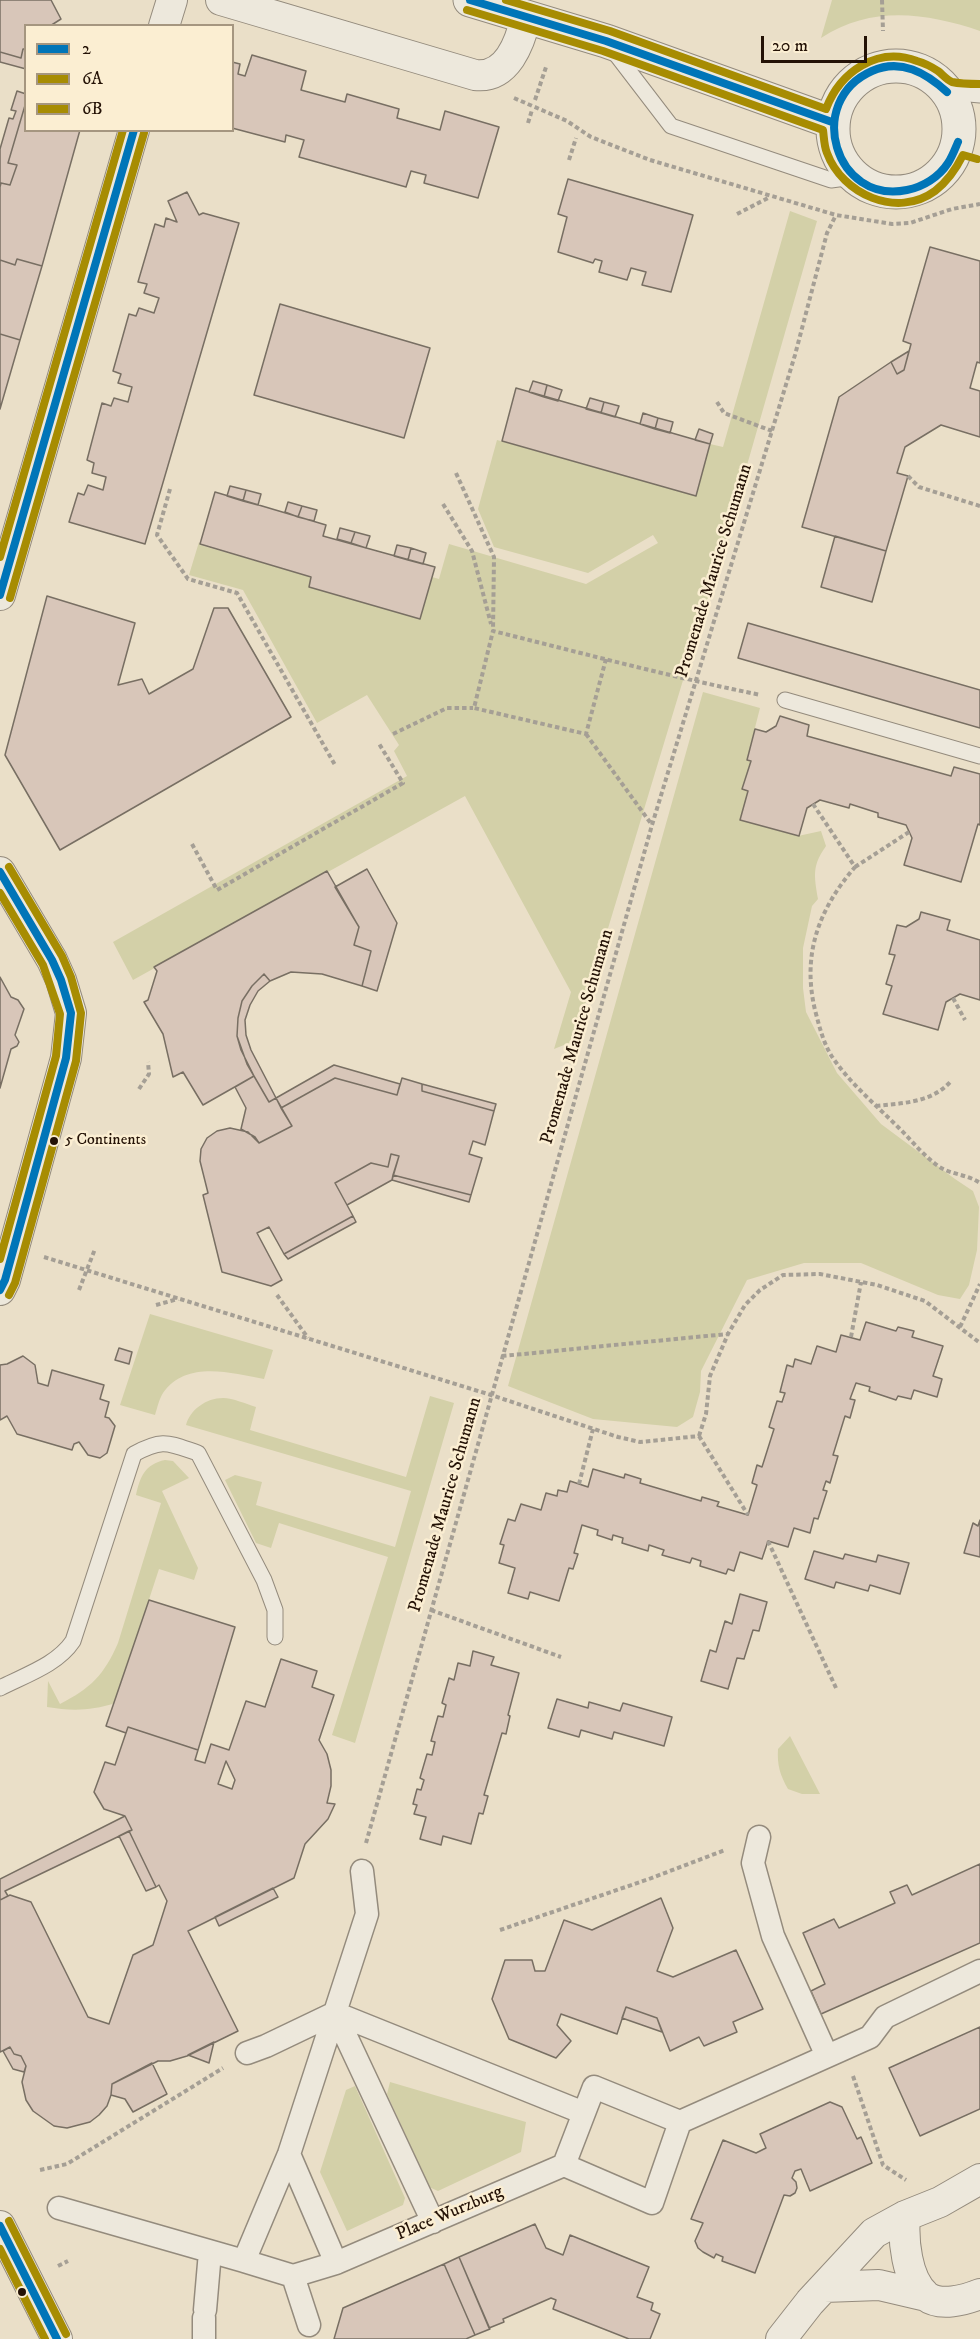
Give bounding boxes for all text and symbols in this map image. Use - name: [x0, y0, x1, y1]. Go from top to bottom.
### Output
- legend: [24, 24, 234, 132]
- scale bar: [764, 24, 870, 62]
- text: 20 m: [772, 35, 808, 57]
- text: 2: [82, 38, 91, 60]
- text: 6A: [82, 68, 103, 90]
- text: 6B: [82, 98, 103, 120]
- street label: Promenade Maurice Schumann: [672, 461, 758, 681]
- street label: Promenade Maurice Schumann: [537, 927, 619, 1147]
- place label: 5 Continents: [65, 1131, 146, 1151]
- marker: 5 Continents: [48, 1135, 60, 1147]
- street label: Promenade Maurice Schumann: [405, 1395, 487, 1615]
- street label: Place Wurzburg: [393, 2182, 507, 2246]
- unlabelled marker: [16, 2286, 28, 2298]

